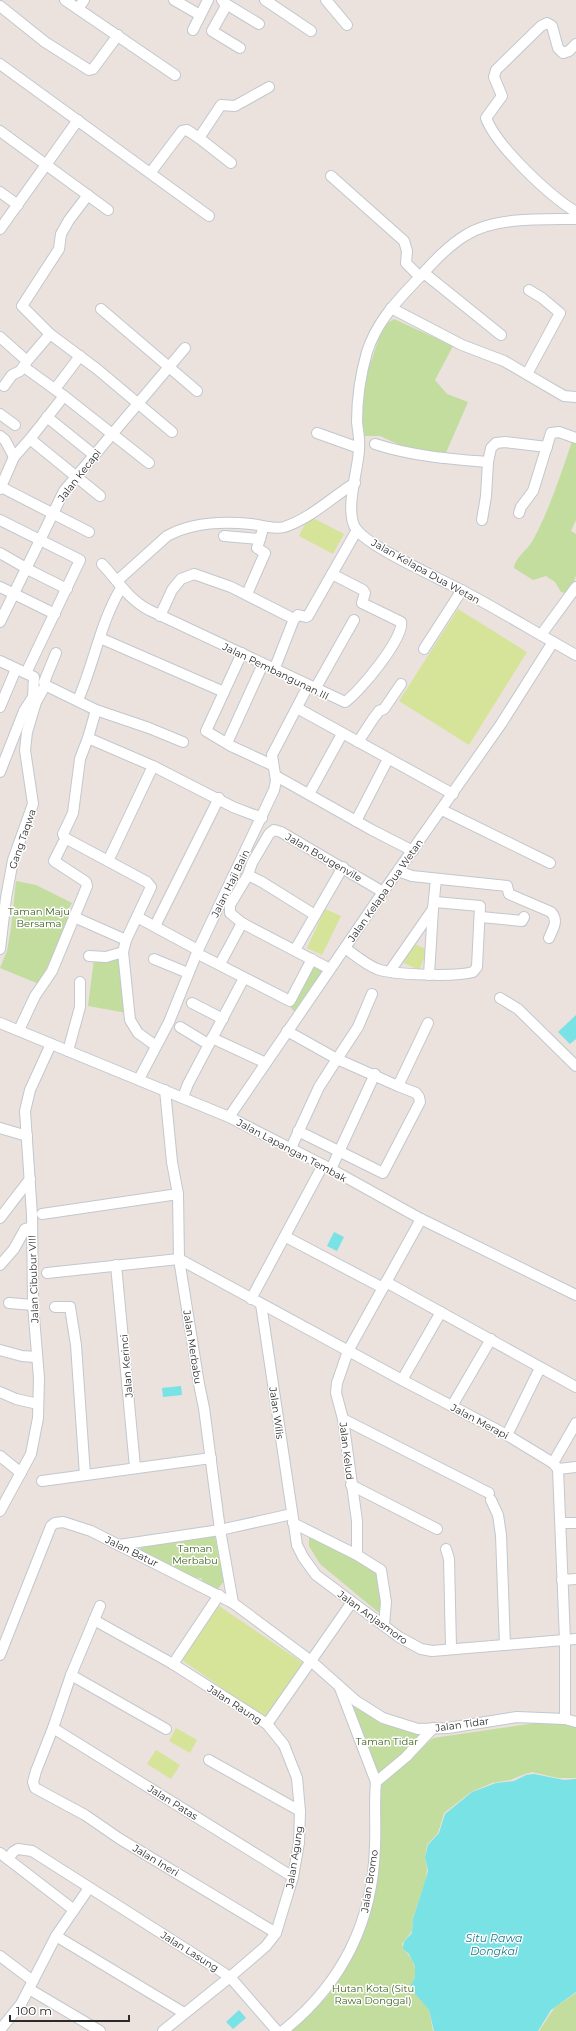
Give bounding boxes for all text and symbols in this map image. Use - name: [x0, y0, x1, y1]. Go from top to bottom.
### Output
- street label: Jalan Kecapi: [54, 447, 104, 505]
- street label: Jalan Kelapa Dua Wetan: [368, 536, 482, 607]
- street label: Jalan Pembangunan III: [220, 640, 331, 703]
- street label: Gang Taqwa: [6, 807, 39, 871]
- street label: Jalan Bougenvile: [282, 830, 364, 885]
- street label: Jalan Kelapa Dua Wetan: [344, 836, 426, 945]
- street label: Jalan Haji Bain: [208, 847, 252, 920]
- park label: Taman Maju Bersama: [8, 905, 70, 930]
- street label: Jalan Lapangan Tembak: [234, 1115, 349, 1185]
- street label: Jalan Cibubur VIII: [25, 1235, 42, 1324]
- street label: Jalan Merbabu: [180, 1308, 205, 1385]
- street label: Jalan Kerinci: [117, 1334, 136, 1399]
- street label: Jalan Wilis: [266, 1385, 287, 1440]
- street label: Jalan Merapi: [448, 1400, 511, 1442]
- street label: Jalan Kelud: [336, 1421, 356, 1481]
- street label: Jalan Batur: [102, 1533, 160, 1570]
- park label: Taman Merbabu: [172, 1542, 218, 1567]
- street label: Jalan Anjasmoro: [334, 1587, 410, 1647]
- street label: Jalan Raung: [204, 1681, 264, 1727]
- street label: Jalan Tidar: [433, 1714, 490, 1735]
- park label: Taman Tidar: [356, 1735, 418, 1748]
- street label: Jalan Patas: [145, 1781, 200, 1823]
- street label: Jalan Agung: [283, 1825, 306, 1890]
- street label: Jalan Ineri: [130, 1841, 181, 1879]
- street label: Jalan Bromo: [358, 1849, 381, 1914]
- street label: Jalan Lasung: [158, 1928, 221, 1974]
- water label: Situ Rawa Dongkal: [466, 1931, 522, 1958]
- park label: Hutan Kota (Situ Rawa Donggal): [332, 1982, 414, 2007]
- scale bar: [10, 1997, 129, 2023]
- text: 100 m: [16, 2003, 52, 2018]

